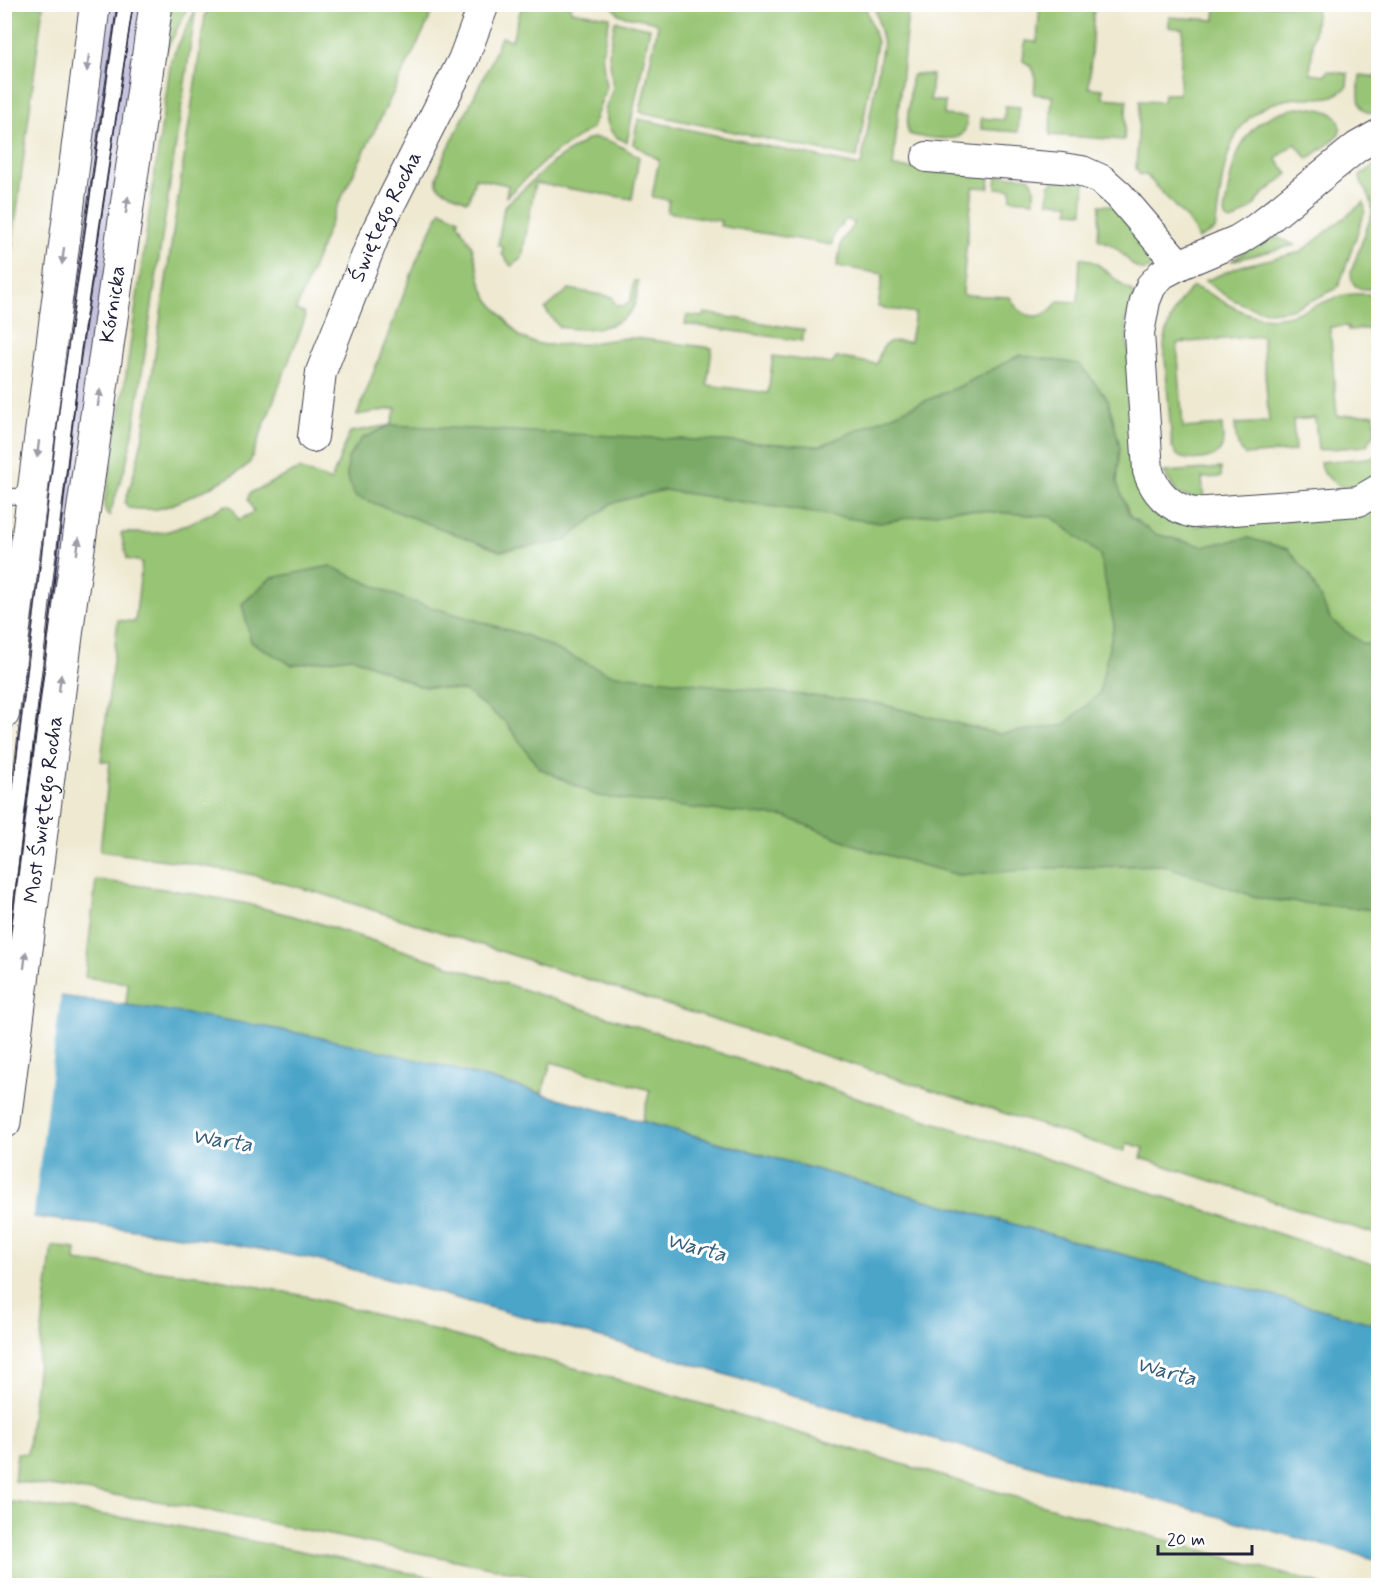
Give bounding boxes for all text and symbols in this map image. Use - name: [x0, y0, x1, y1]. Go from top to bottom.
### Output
- one-way arrow: [83, 53, 93, 72]
- street label: Świętego Rocha: [344, 146, 429, 286]
- one-way arrow: [123, 196, 132, 215]
- one-way arrow: [58, 247, 68, 266]
- street label: Kórnicka: [94, 264, 132, 345]
- one-way arrow: [94, 389, 103, 408]
- one-way arrow: [34, 440, 43, 459]
- one-way arrow: [73, 536, 82, 555]
- one-way arrow: [55, 674, 64, 693]
- street label: Most Świętego Rocha: [18, 714, 70, 905]
- one-way arrow: [20, 951, 29, 970]
- water label: Warta: [190, 1122, 255, 1160]
- water label: Warta: [663, 1227, 729, 1269]
- water label: Warta: [1133, 1351, 1199, 1393]
- scale bar: [1158, 1518, 1252, 1556]
- text: 20 m: [1167, 1528, 1205, 1552]

